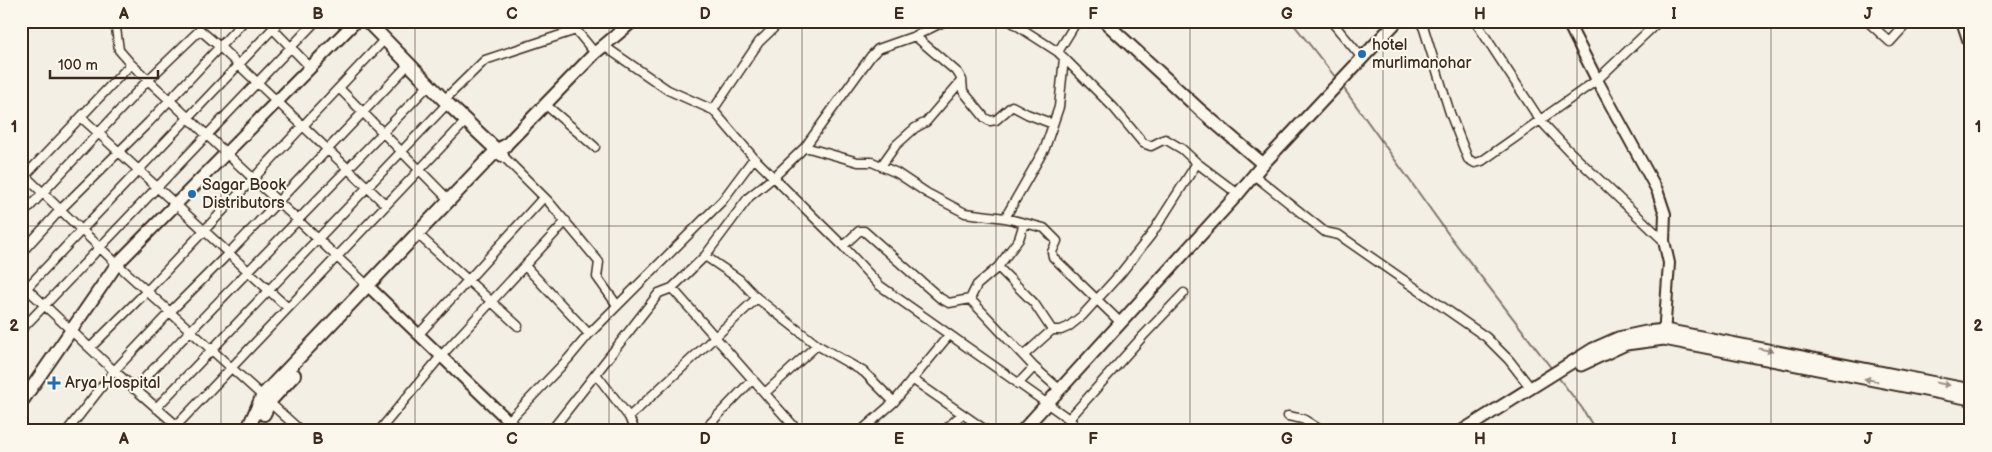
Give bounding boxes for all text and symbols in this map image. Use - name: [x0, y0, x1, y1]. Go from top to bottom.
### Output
- text: A: [118, 5, 129, 24]
- text: B: [312, 5, 324, 24]
- text: C: [506, 5, 518, 24]
- text: D: [699, 5, 711, 24]
- text: E: [894, 5, 904, 24]
- text: F: [1088, 5, 1098, 24]
- text: G: [1281, 5, 1293, 24]
- text: H: [1474, 5, 1486, 24]
- text: I: [1671, 5, 1677, 24]
- text: J: [1864, 5, 1873, 24]
- place label: hotel murlimanohar: [1372, 36, 1471, 73]
- scale bar: [50, 48, 158, 80]
- marker: hotel murlimanohar: [1356, 48, 1368, 60]
- text: 100 m: [58, 56, 98, 75]
- text: 1: [11, 118, 17, 137]
- text: 1: [1975, 118, 1981, 137]
- place label: Sagar Book Distributors: [202, 176, 286, 213]
- marker: Sagar Book Distributors: [186, 188, 198, 200]
- text: 2: [9, 317, 19, 336]
- text: 2: [1973, 317, 1983, 336]
- one-way arrow: [1759, 346, 1775, 354]
- place label: Arya Hospital: [65, 374, 160, 393]
- one-way arrow: [1863, 375, 1879, 383]
- marker: Arya Hospital: [47, 376, 61, 390]
- one-way arrow: [1935, 380, 1951, 388]
- text: A: [118, 430, 129, 449]
- text: B: [312, 430, 324, 449]
- text: C: [506, 430, 518, 449]
- text: D: [699, 430, 711, 449]
- text: E: [894, 430, 904, 449]
- text: F: [1088, 430, 1098, 449]
- text: G: [1281, 430, 1293, 449]
- text: H: [1474, 430, 1486, 449]
- text: I: [1671, 430, 1677, 449]
- text: J: [1864, 430, 1873, 449]

